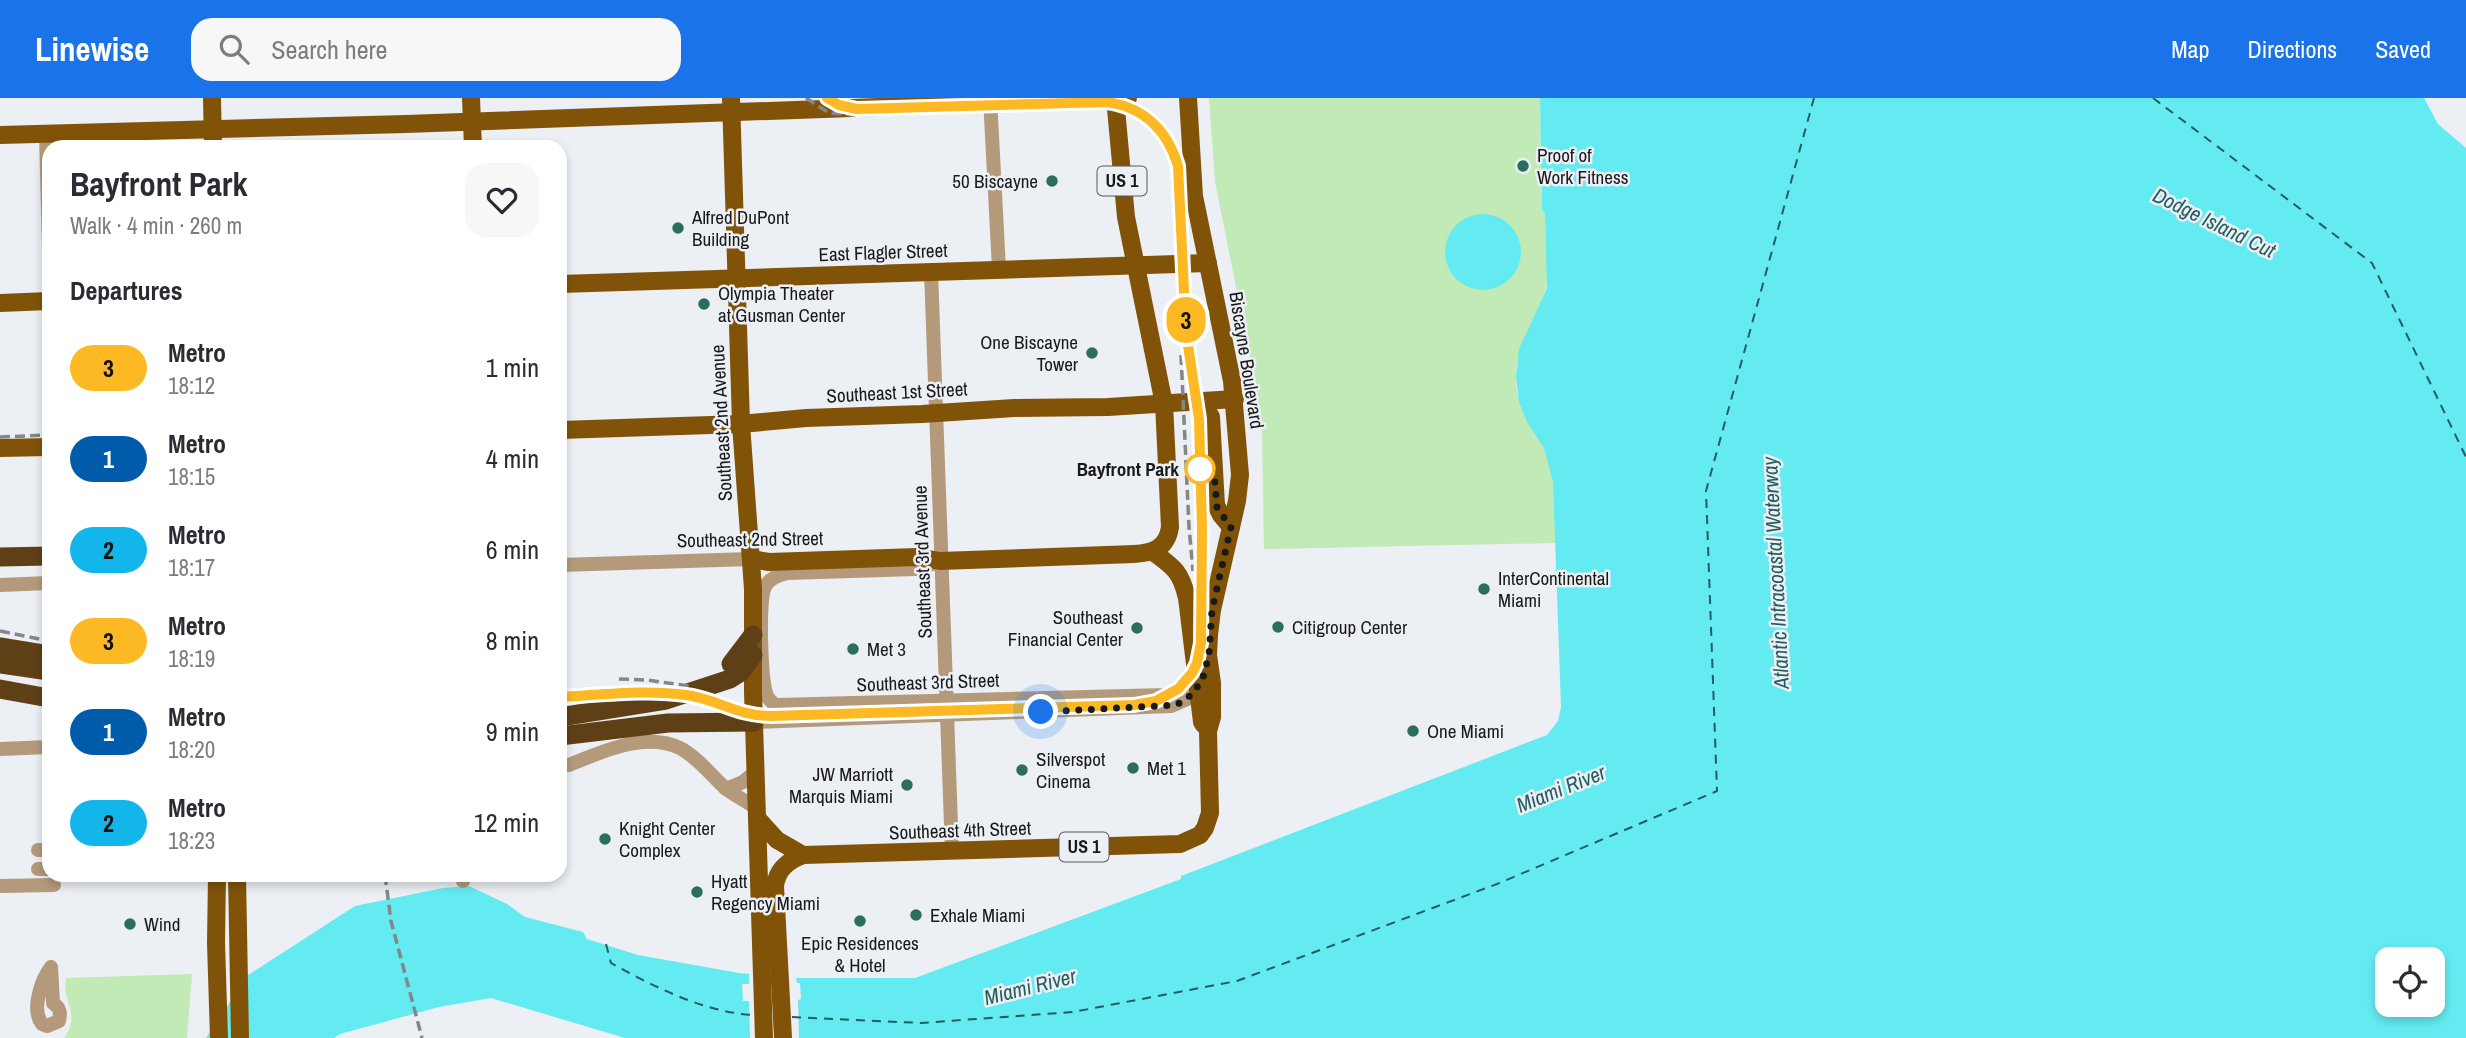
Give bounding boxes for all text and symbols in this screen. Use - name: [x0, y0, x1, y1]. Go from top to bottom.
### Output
- search box: [191, 18, 681, 81]
- text: Linewise: [35, 27, 149, 71]
- icon: search: [215, 30, 253, 68]
- text: Search here: [271, 32, 387, 67]
- text: Map: [2171, 33, 2209, 65]
- text: Directions: [2247, 33, 2337, 65]
- text: Saved: [2375, 33, 2431, 65]
- place label: Proof of Work Fitness: [1537, 142, 1629, 190]
- marker: Proof of Work Fitness: [1515, 158, 1531, 174]
- text: Bayfront Park: [70, 162, 247, 206]
- button: heart: [465, 163, 539, 237]
- road number: US 1: [1098, 166, 1146, 196]
- place label: 50 Biscayne: [952, 168, 1038, 194]
- marker: 50 Biscayne: [1044, 173, 1060, 189]
- water label: Dodge Island Cut: [2148, 180, 2281, 265]
- place label: Alfred DuPont Building: [691, 204, 790, 252]
- text: Walk · 4 min · 260 m: [70, 210, 242, 241]
- marker: Alfred DuPont Building: [670, 220, 686, 236]
- street label: East Flagler Street: [818, 237, 949, 267]
- text: Departures: [70, 273, 183, 308]
- place label: Olympia Theater at Gusman Center: [718, 280, 846, 328]
- street label: Biscayne Boulevard: [1223, 290, 1271, 430]
- marker: Olympia Theater at Gusman Center: [696, 296, 712, 312]
- line badge: 3: [1163, 297, 1209, 343]
- text: 3: [1181, 304, 1191, 336]
- place label: One Biscayne Tower: [980, 329, 1079, 377]
- text: Metro: [168, 335, 226, 370]
- street label: Southeast 2nd Avenue: [704, 344, 738, 502]
- marker: One Biscayne Tower: [1084, 345, 1100, 361]
- text: 1 min: [486, 350, 539, 385]
- text: 3: [103, 352, 114, 384]
- text: 18:12: [168, 370, 215, 401]
- street label: Southeast 1st Street: [826, 375, 969, 409]
- text: Metro: [168, 426, 226, 461]
- text: 4 min: [486, 441, 539, 476]
- text: 1: [103, 443, 114, 475]
- marker: Bayfront Park: [1185, 454, 1215, 484]
- water label: Atlantic Intracoastal Waterway: [1755, 455, 1796, 691]
- place label: Bayfront Park: [1077, 456, 1179, 482]
- text: 18:15: [168, 461, 215, 492]
- street label: Southeast 3rd Avenue: [906, 485, 938, 639]
- text: Metro: [168, 517, 226, 552]
- street label: Southeast 2nd Street: [677, 525, 824, 553]
- text: 6 min: [486, 532, 539, 567]
- text: 2: [103, 534, 114, 566]
- text: 18:17: [168, 552, 215, 583]
- place label: InterContinental Miami: [1498, 565, 1609, 613]
- marker: InterContinental Miami: [1476, 581, 1492, 597]
- place label: Southeast Financial Center: [1008, 604, 1124, 652]
- text: Metro: [168, 608, 226, 643]
- place label: Citigroup Center: [1292, 614, 1408, 640]
- marker: Citigroup Center: [1270, 619, 1286, 635]
- marker: Southeast Financial Center: [1129, 620, 1145, 636]
- text: 8 min: [486, 623, 539, 658]
- text: 3: [103, 625, 114, 657]
- place label: Met 3: [867, 636, 906, 662]
- marker: Met 3: [845, 641, 861, 657]
- text: 18:19: [168, 643, 215, 674]
- street label: Southeast 3rd Street: [856, 666, 1001, 697]
- your location: [1023, 694, 1058, 729]
- text: Metro: [168, 699, 226, 734]
- text: 9 min: [486, 714, 539, 749]
- text: 1: [103, 716, 114, 748]
- place label: One Miami: [1427, 718, 1504, 744]
- marker: One Miami: [1405, 723, 1421, 739]
- text: 18:20: [168, 734, 215, 765]
- place label: Silverspot Cinema: [1036, 746, 1106, 794]
- place label: Met 1: [1147, 755, 1186, 781]
- water label: Miami River: [1512, 757, 1611, 820]
- marker: Met 1: [1125, 760, 1141, 776]
- place label: JW Marriott Marquis Miami: [789, 761, 894, 809]
- marker: Silverspot Cinema: [1014, 762, 1030, 778]
- marker: JW Marriott Marquis Miami: [899, 777, 915, 793]
- text: Metro: [168, 790, 226, 825]
- text: 12 min: [474, 805, 539, 840]
- text: 2: [103, 807, 114, 839]
- place label: Knight Center Complex: [619, 815, 716, 863]
- street label: Southeast 4th Street: [889, 815, 1032, 845]
- text: 18:23: [168, 825, 215, 856]
- marker: Knight Center Complex: [597, 831, 613, 847]
- road number: US 1: [1060, 832, 1108, 862]
- place label: Hyatt Regency Miami: [711, 868, 820, 916]
- marker: Hyatt Regency Miami: [689, 884, 705, 900]
- place label: Exhale Miami: [930, 902, 1025, 928]
- marker: Exhale Miami: [908, 907, 924, 923]
- place label: Wind: [144, 911, 180, 937]
- marker: Epic Residences & Hotel: [852, 913, 868, 929]
- marker: Wind: [122, 916, 138, 932]
- place label: Epic Residences & Hotel: [801, 930, 919, 978]
- map controls: [2375, 947, 2445, 1017]
- button: locate: [2375, 947, 2445, 1017]
- water label: Miami River: [981, 961, 1080, 1012]

